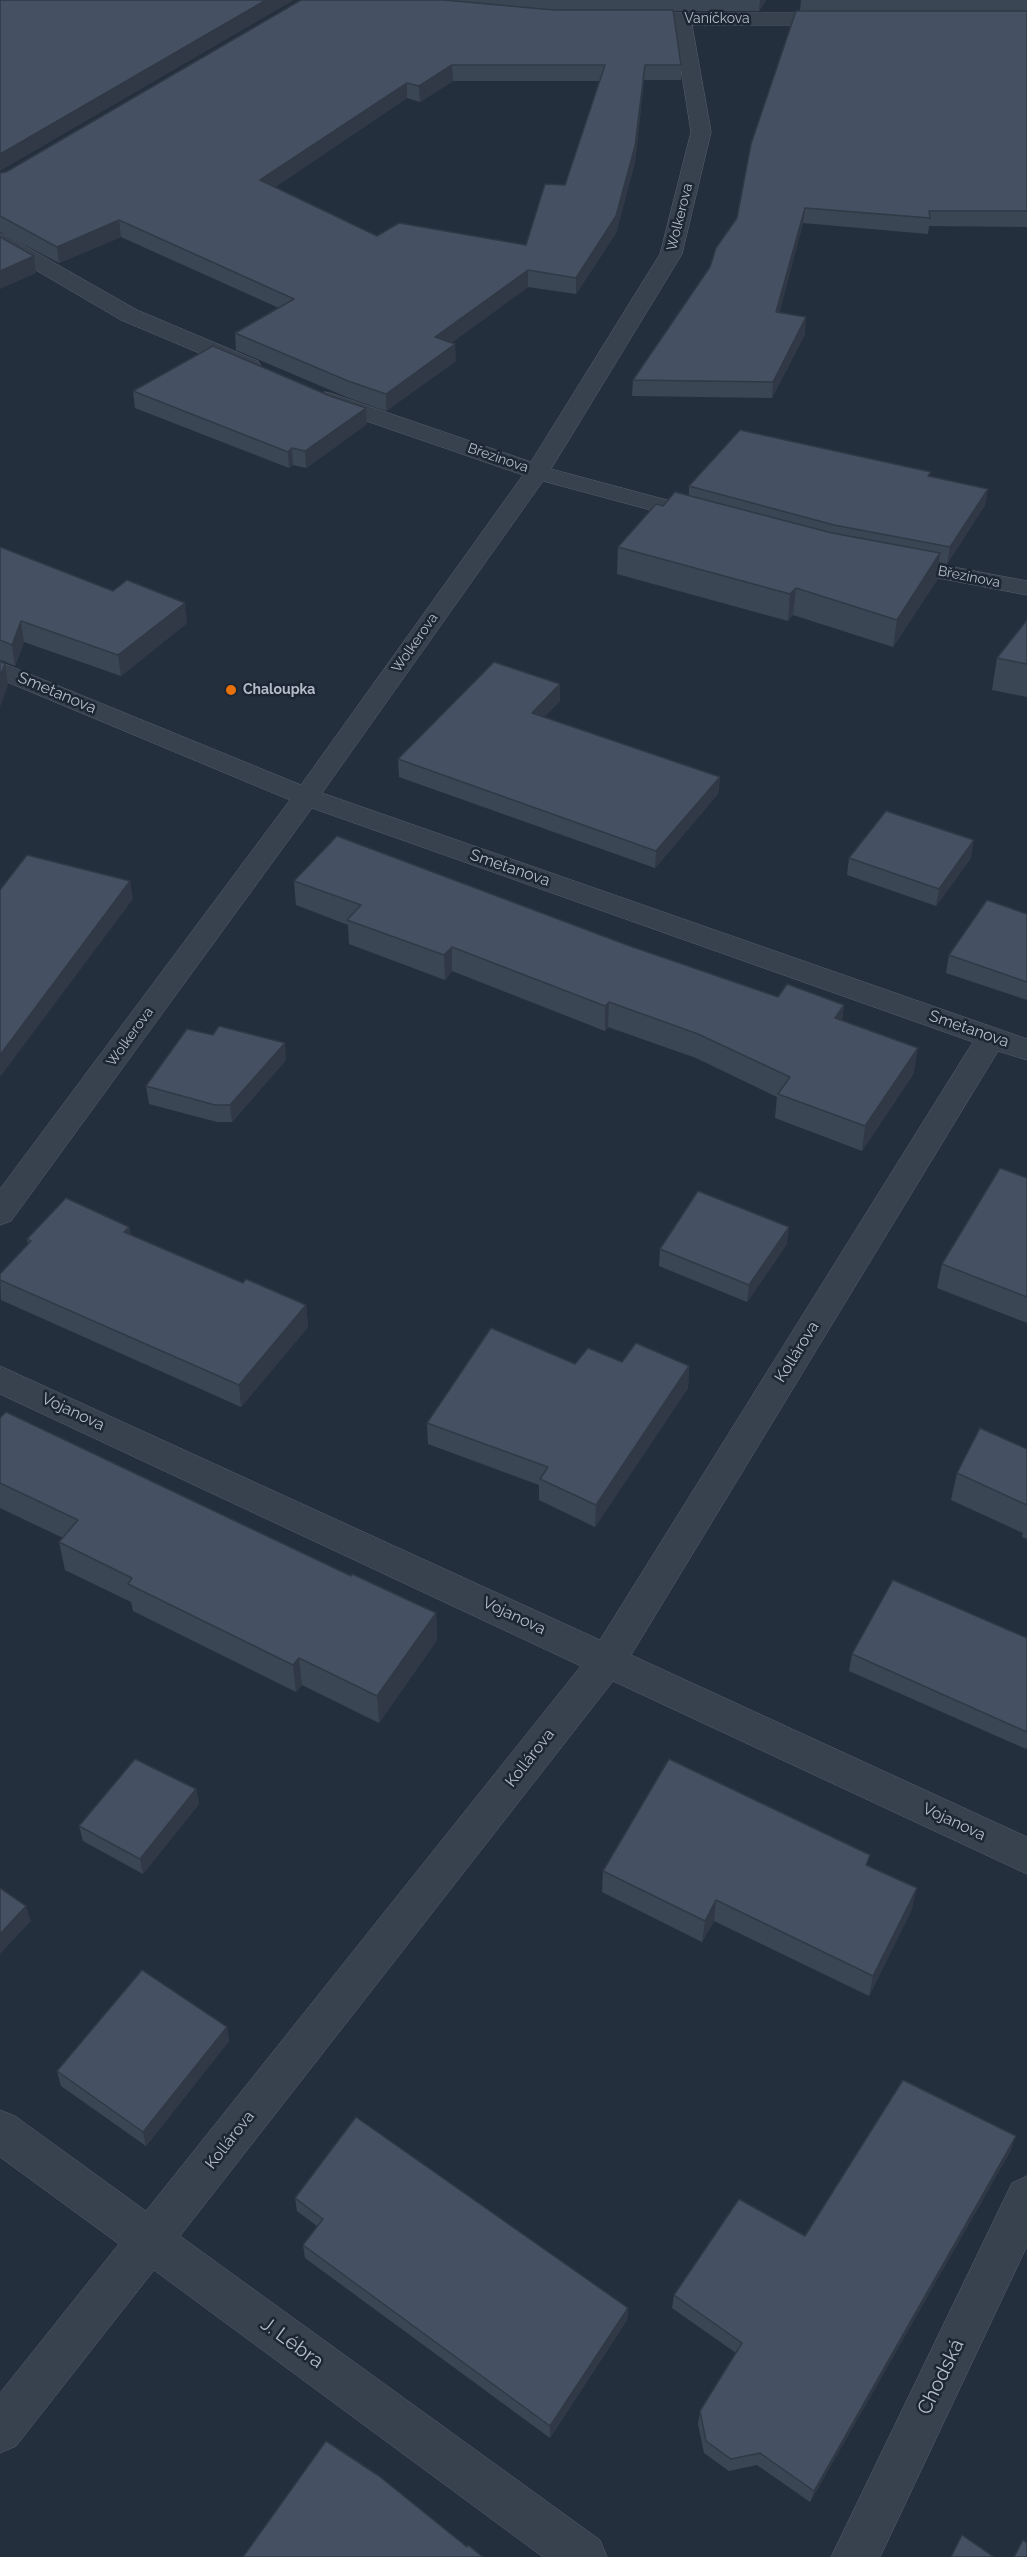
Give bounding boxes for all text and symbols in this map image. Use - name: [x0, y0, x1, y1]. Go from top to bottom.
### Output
- street label: Vaníčkova: [684, 11, 750, 27]
- street label: Wolkerova: [664, 182, 696, 252]
- street label: Březinova: [465, 440, 531, 476]
- street label: Březinova: [936, 563, 1002, 591]
- street label: Wolkerova: [388, 610, 442, 676]
- street label: Smetanova: [15, 668, 99, 718]
- place label: Chaloupka: [243, 682, 315, 698]
- marker: Chaloupka: [224, 683, 238, 697]
- street label: Smetanova: [467, 845, 553, 891]
- street label: Wolkerova: [103, 1004, 157, 1070]
- street label: Smetanova: [926, 1006, 1012, 1052]
- street label: Kollárova: [771, 1318, 823, 1386]
- street label: Vojanova: [38, 1389, 108, 1435]
- street label: Vojanova: [479, 1593, 549, 1639]
- street label: Kollárova: [501, 1725, 559, 1791]
- street label: Vojanova: [919, 1799, 989, 1845]
- street label: Kollárova: [201, 2107, 259, 2173]
- street label: J. Lébra: [256, 2312, 328, 2374]
- street label: Chodská: [912, 2335, 970, 2419]

